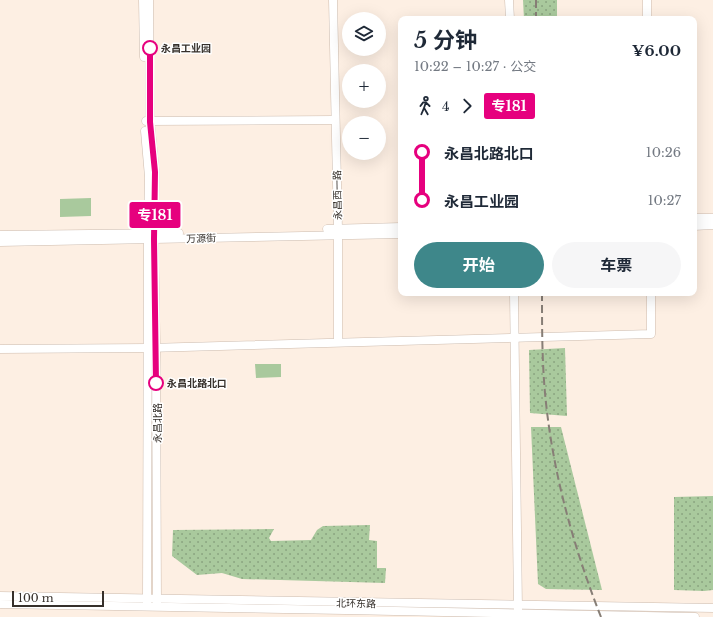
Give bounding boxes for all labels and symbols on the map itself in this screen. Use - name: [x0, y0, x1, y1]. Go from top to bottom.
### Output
- marker: 永昌工业园: [142, 40, 158, 56]
- place label: 永昌工业园: [161, 42, 211, 55]
- street label: 永昌西一路: [331, 170, 344, 220]
- line badge: 专181: [127, 202, 183, 228]
- street label: 万源街: [186, 231, 216, 246]
- marker: 永昌北路北口: [148, 375, 164, 391]
- place label: 永昌北路北口: [167, 377, 227, 390]
- street label: 永昌北路: [151, 403, 164, 443]
- scale bar: [12, 589, 104, 608]
- street label: 北环东路: [336, 597, 376, 610]

